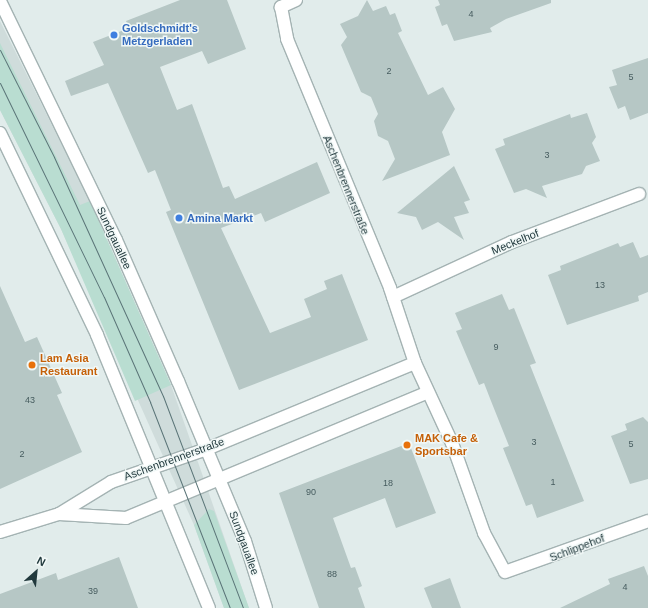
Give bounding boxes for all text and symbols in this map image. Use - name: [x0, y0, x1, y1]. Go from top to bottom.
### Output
- house number: 4: [468, 9, 474, 19]
- place label: Goldschmidt's Metzgerladen: [122, 22, 198, 48]
- marker: Goldschmidt's Metzgerladen: [109, 30, 119, 40]
- house number: 2: [386, 66, 392, 76]
- house number: 5: [628, 72, 634, 82]
- street label: Aschenbrennerstraße: [320, 133, 372, 237]
- house number: 3: [544, 150, 550, 160]
- street label: Sundgauallee: [94, 205, 134, 271]
- place label: Amina Markt: [187, 211, 253, 225]
- marker: Amina Markt: [174, 213, 184, 223]
- street label: Meckelhof: [489, 226, 541, 258]
- house number: 13: [595, 280, 605, 290]
- house number: 9: [493, 342, 499, 352]
- place label: Lam Asia Restaurant: [40, 352, 97, 378]
- marker: Lam Asia Restaurant: [27, 360, 37, 370]
- house number: 43: [25, 395, 35, 405]
- place label: MAK Cafe & Sportsbar: [415, 432, 478, 458]
- street label: Aschenbrennerstraße: [122, 435, 226, 483]
- house number: 3: [531, 437, 537, 447]
- house number: 5: [628, 439, 634, 449]
- marker: MAK Cafe & Sportsbar: [402, 440, 412, 450]
- house number: 2: [19, 449, 25, 459]
- house number: 1: [550, 477, 556, 487]
- house number: 18: [383, 478, 393, 488]
- house number: 90: [306, 487, 316, 497]
- street label: Sundgauallee: [226, 509, 262, 577]
- street label: Schlippehof: [548, 532, 606, 564]
- north arrow: [16, 552, 56, 592]
- text: N: [35, 554, 48, 568]
- house number: 88: [327, 569, 337, 579]
- house number: 4: [622, 582, 628, 592]
- house number: 39: [88, 586, 98, 596]

